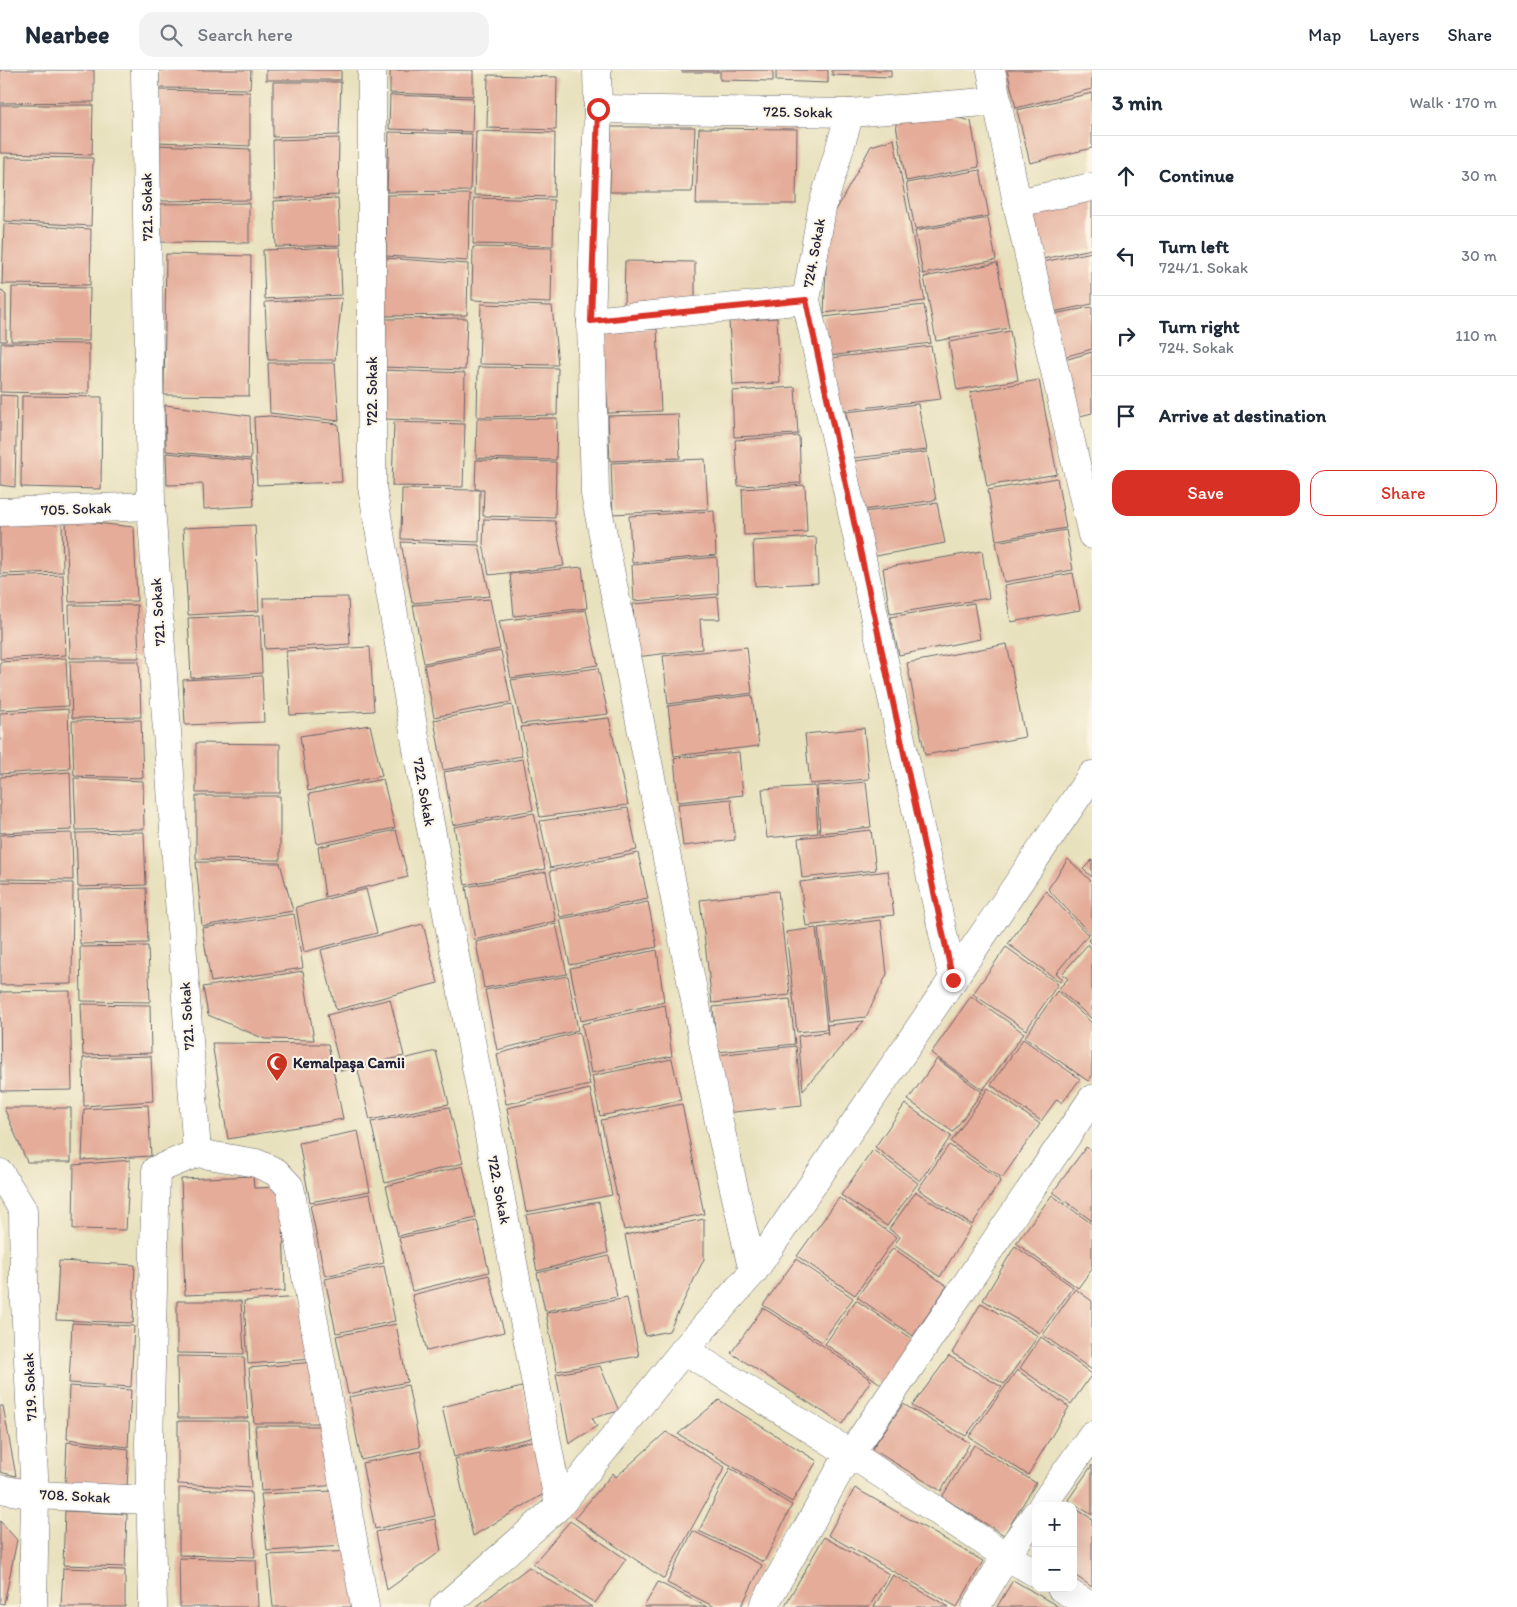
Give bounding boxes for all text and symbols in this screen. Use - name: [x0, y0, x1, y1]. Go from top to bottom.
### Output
- search box: [139, 12, 489, 57]
- text: Nearbee: [25, 20, 109, 49]
- icon: search: [157, 21, 185, 49]
- text: Search here: [197, 23, 293, 46]
- text: Map: [1308, 24, 1341, 46]
- text: Layers: [1369, 24, 1419, 46]
- text: Share: [1447, 24, 1492, 46]
- text: 3 min: [1112, 90, 1162, 115]
- text: Walk · 170 m: [1410, 93, 1497, 112]
- route start: [587, 98, 610, 121]
- street label: 725. Sokak: [763, 102, 833, 122]
- icon: ahead: [1112, 162, 1140, 190]
- text: Continue: [1159, 164, 1234, 187]
- text: 30 m: [1461, 166, 1497, 185]
- street label: 721. Sokak: [137, 172, 157, 241]
- street label: 724. Sokak: [799, 216, 829, 289]
- text: Turn left: [1159, 235, 1229, 258]
- icon: left: [1112, 242, 1140, 270]
- text: 30 m: [1461, 246, 1497, 265]
- text: 724/1. Sokak: [1159, 258, 1248, 277]
- text: Turn right: [1159, 315, 1240, 338]
- icon: right: [1112, 322, 1140, 350]
- text: 110 m: [1455, 326, 1497, 345]
- text: 724. Sokak: [1159, 338, 1234, 357]
- street label: 722. Sokak: [363, 356, 381, 426]
- icon: arrive: [1112, 402, 1140, 430]
- text: Arrive at destination: [1159, 404, 1326, 427]
- button: Save: [1112, 470, 1300, 516]
- button: Share: [1310, 470, 1497, 516]
- street label: 705. Sokak: [40, 499, 112, 519]
- street label: 721. Sokak: [147, 577, 169, 647]
- street label: 722. Sokak: [409, 756, 439, 828]
- route end: [942, 969, 965, 992]
- street label: 721. Sokak: [176, 981, 198, 1051]
- mosque icon: Kemalpaşa Camii: [265, 1051, 289, 1082]
- place label: Kemalpaşa Camii: [293, 1054, 405, 1073]
- street label: 722. Sokak: [484, 1154, 515, 1226]
- street label: 719. Sokak: [19, 1352, 41, 1422]
- street label: 708. Sokak: [39, 1485, 111, 1507]
- map controls: [1032, 1502, 1077, 1592]
- button: +: [1032, 1502, 1077, 1547]
- button: −: [1032, 1547, 1077, 1592]

